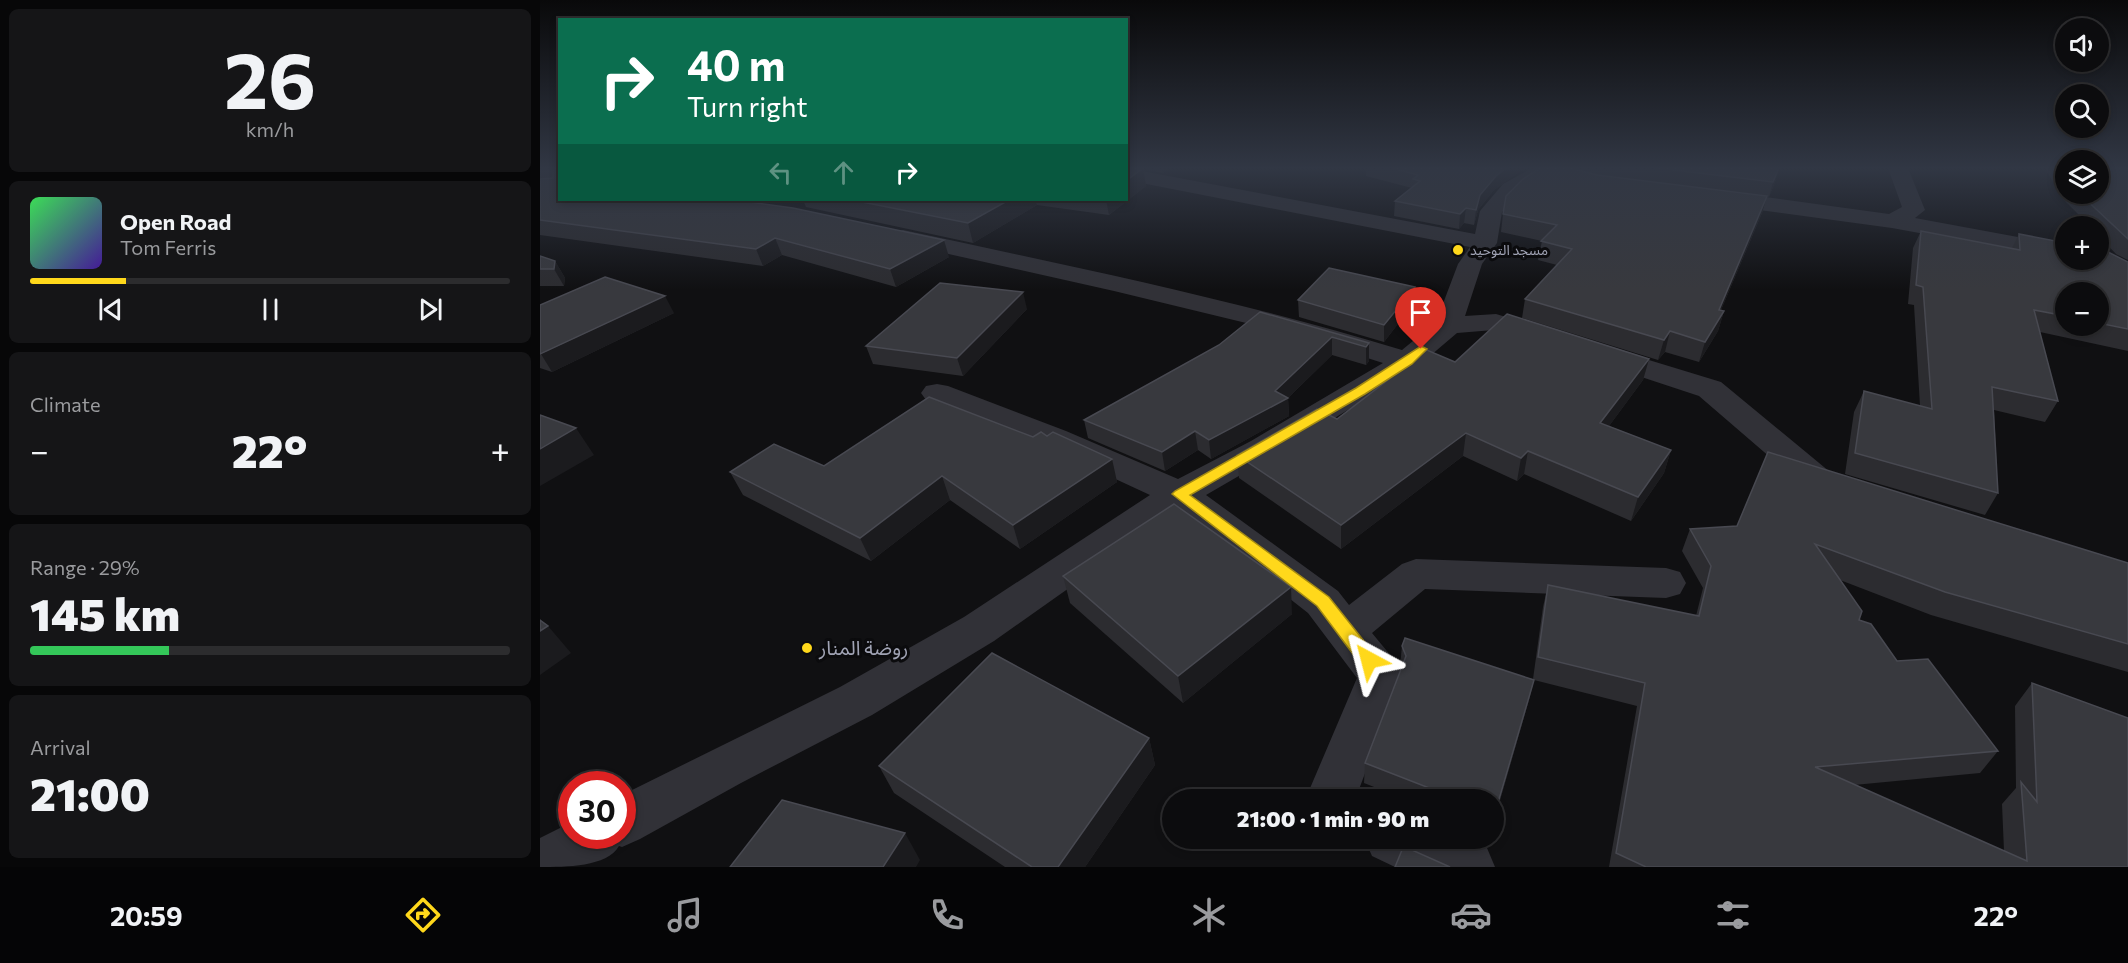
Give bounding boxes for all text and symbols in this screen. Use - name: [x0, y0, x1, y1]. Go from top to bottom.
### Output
- map controls: [2055, 18, 2109, 336]
- button: sound: [2055, 18, 2109, 72]
- text: 26: [224, 30, 316, 125]
- text: 40 m: [687, 38, 785, 90]
- icon: right: [588, 42, 666, 120]
- button: search: [2055, 84, 2109, 138]
- text: Turn right: [687, 90, 807, 123]
- text: km/h: [246, 117, 294, 141]
- button: layers: [2055, 150, 2109, 204]
- icon: left: [764, 156, 797, 189]
- icon: ahead: [827, 156, 860, 189]
- icon: right: [890, 156, 923, 189]
- text: Open Road: [120, 208, 231, 235]
- button: +: [2055, 216, 2109, 270]
- text: Tom Ferris: [120, 235, 216, 259]
- place label: مسجد التوحيد: [1470, 241, 1548, 259]
- marker: مسجد التوحيد: [1451, 243, 1465, 257]
- button: −: [2055, 282, 2109, 336]
- pin: [1395, 287, 1446, 349]
- icon: previous: [94, 293, 127, 326]
- icon: pause: [254, 293, 287, 326]
- icon: next: [414, 293, 447, 326]
- icon: arrive: [1404, 296, 1437, 329]
- text: Climate: [30, 392, 100, 416]
- text: 22°: [232, 422, 308, 477]
- text: −: [30, 429, 49, 470]
- text: +: [491, 429, 510, 470]
- text: Range · 29%: [30, 555, 140, 579]
- text: 145 km: [30, 585, 180, 640]
- position arrow: [1337, 628, 1401, 692]
- place label: روضة المنار: [818, 635, 908, 660]
- marker: روضة المنار: [800, 641, 814, 655]
- text: Arrival: [30, 735, 91, 759]
- text: 21:00: [30, 765, 150, 820]
- speed limit sign: 30: [558, 771, 636, 849]
- text: 21:00 · 1 min · 90 m: [1237, 805, 1429, 832]
- icon: directions: [402, 894, 444, 936]
- icon: music: [664, 894, 706, 936]
- icon: phone: [926, 894, 968, 936]
- icon: climate: [1188, 894, 1230, 936]
- icon: car: [1450, 894, 1492, 936]
- icon: filters: [1712, 894, 1754, 936]
- text: 20:59: [110, 899, 183, 932]
- text: 22°: [1974, 899, 2018, 932]

